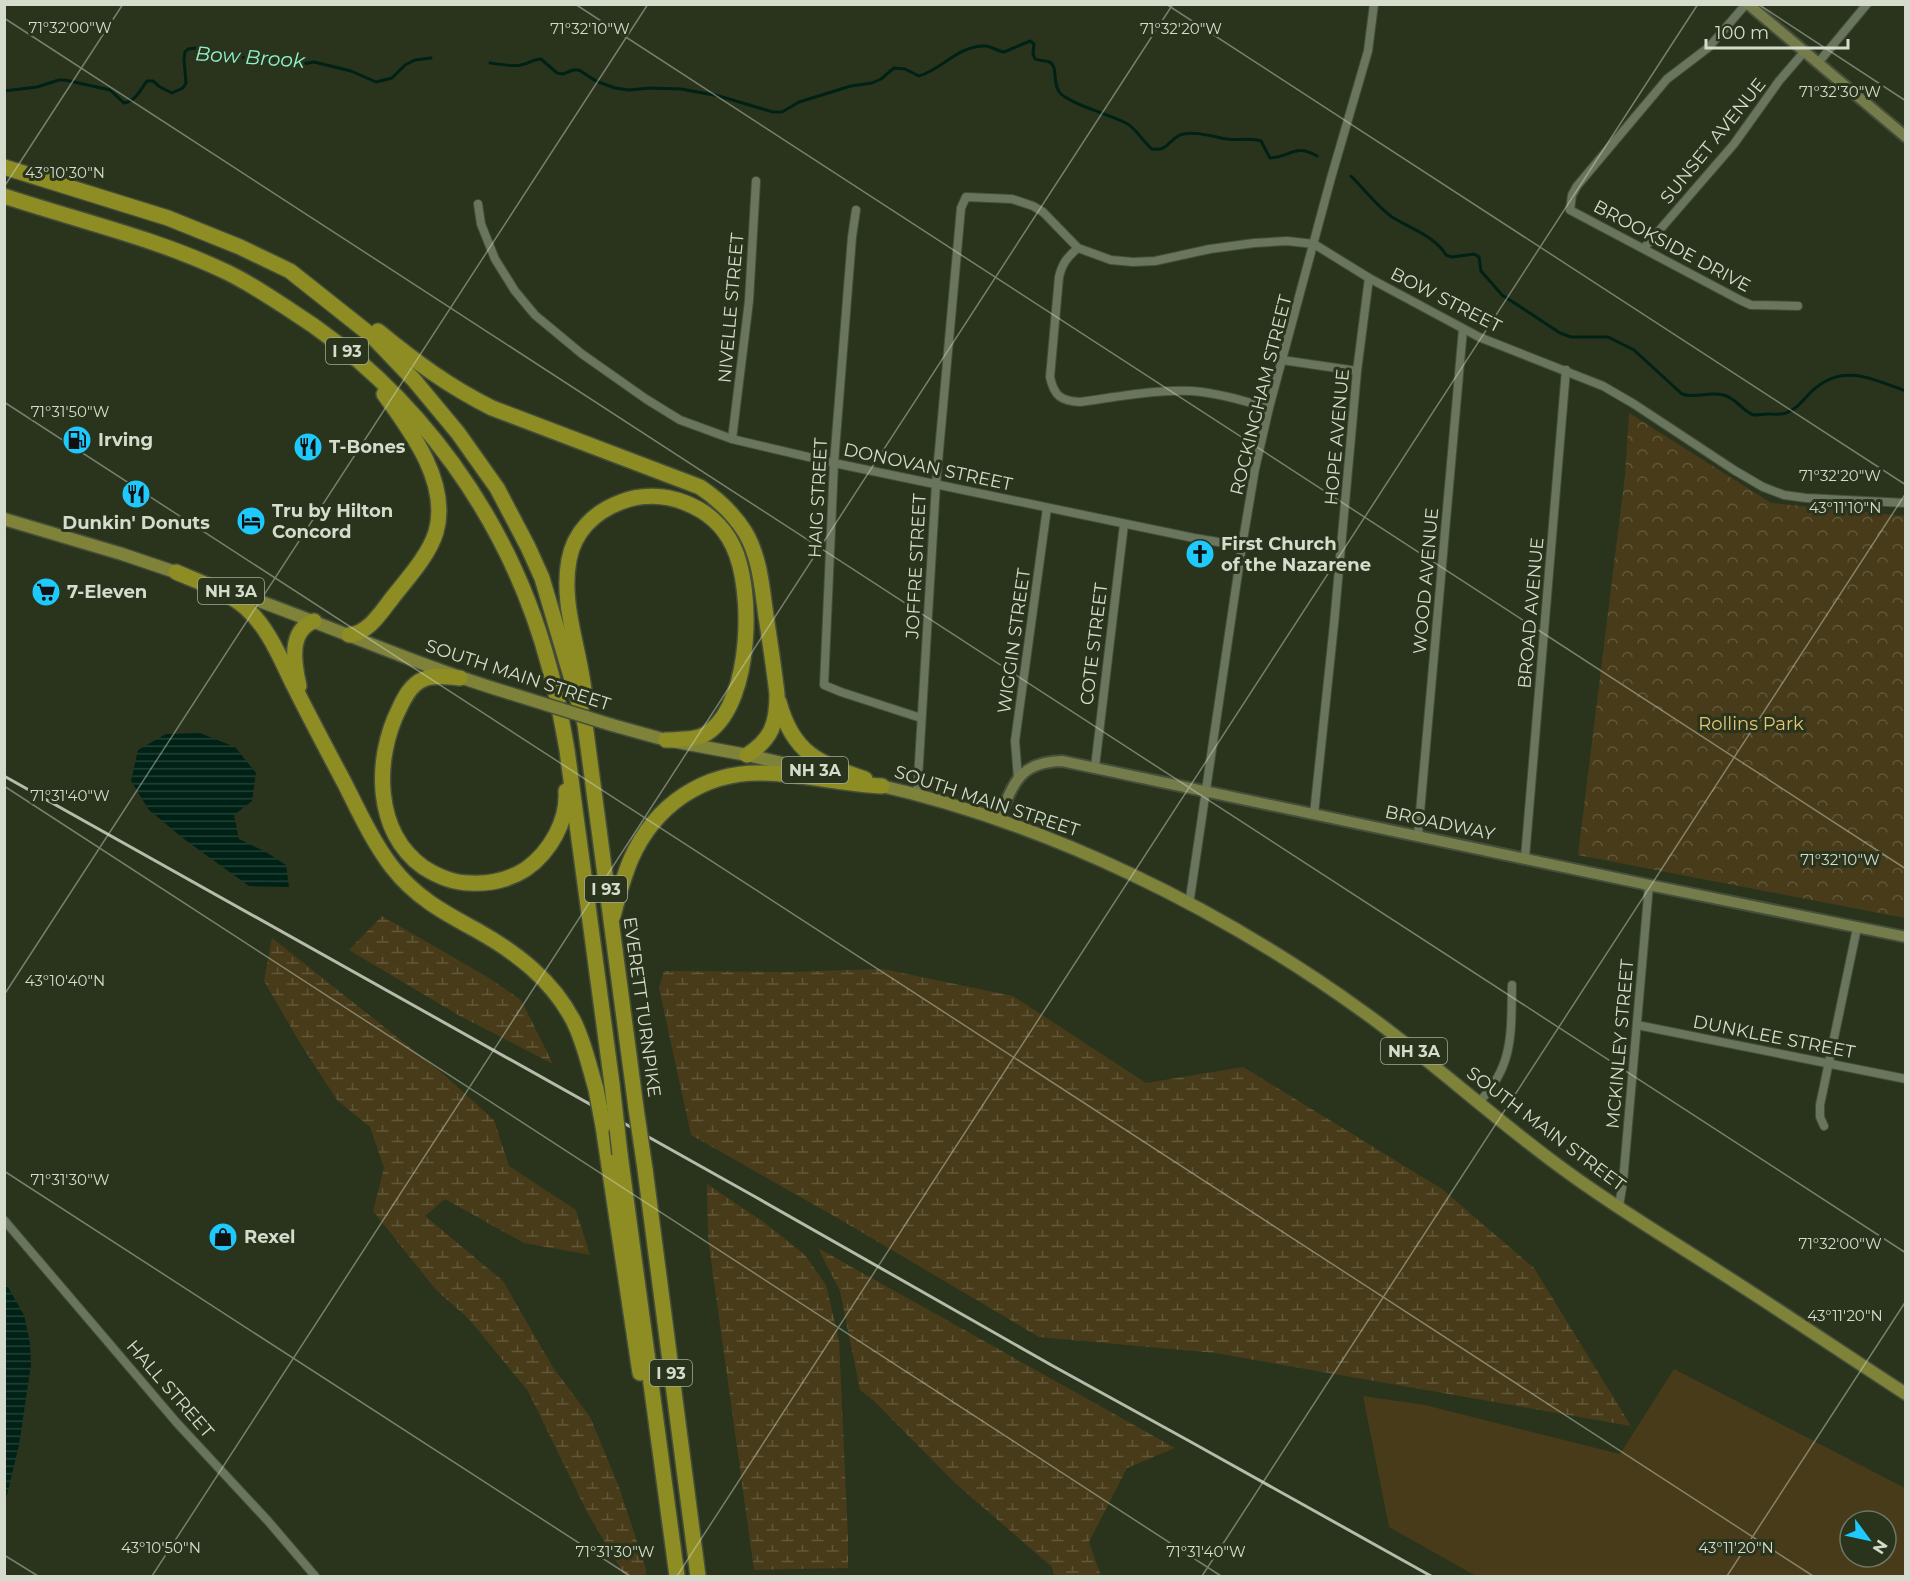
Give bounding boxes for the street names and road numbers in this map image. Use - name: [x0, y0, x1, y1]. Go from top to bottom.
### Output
- street label: SUNSET AVENUE: [1655, 74, 1771, 208]
- street label: BROOKSIDE DRIVE: [1590, 195, 1754, 297]
- street label: NIVELLE STREET: [713, 231, 749, 384]
- street label: BOW STREET: [1387, 263, 1506, 338]
- street label: ROCKINGHAM STREET: [1225, 292, 1297, 497]
- road number: I 93: [326, 338, 368, 364]
- street label: HOPE AVENUE: [1320, 368, 1354, 506]
- street label: HAIG STREET: [804, 437, 832, 559]
- street label: DONOVAN STREET: [842, 438, 1015, 496]
- street label: JOFFRE STREET: [901, 492, 931, 640]
- street label: WOOD AVENUE: [1409, 507, 1443, 655]
- street label: BROAD AVENUE: [1513, 537, 1549, 689]
- street label: WIGGIN STREET: [993, 566, 1035, 715]
- road number: NH 3A: [198, 578, 264, 604]
- street label: COTE STREET: [1076, 581, 1112, 706]
- street label: SOUTH MAIN STREET: [423, 635, 614, 716]
- road number: NH 3A: [782, 757, 848, 783]
- street label: SOUTH MAIN STREET: [892, 761, 1083, 842]
- street label: BROADWAY: [1383, 801, 1497, 845]
- road number: I 93: [585, 876, 627, 902]
- street label: EVERETT TURNPIKE: [618, 915, 666, 1099]
- street label: MCKINLEY STREET: [1602, 958, 1638, 1130]
- street label: DUNKLEE STREET: [1691, 1010, 1858, 1064]
- road number: NH 3A: [1381, 1038, 1447, 1064]
- street label: SOUTH MAIN STREET: [1462, 1062, 1630, 1196]
- street label: HALL STREET: [122, 1336, 219, 1443]
- road number: I 93: [650, 1360, 692, 1386]

